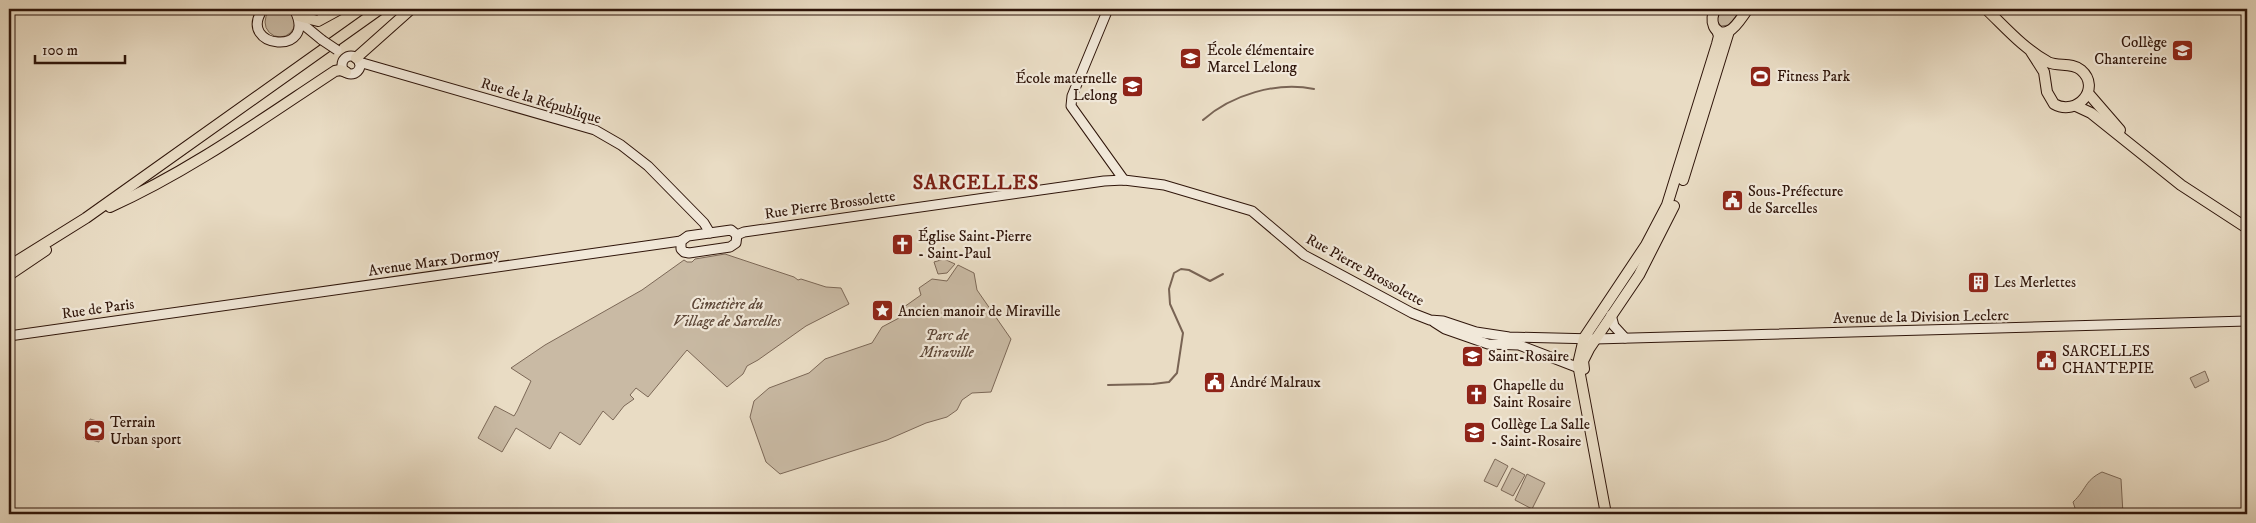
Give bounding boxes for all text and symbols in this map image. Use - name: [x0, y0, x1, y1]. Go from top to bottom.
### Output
- scale bar: [35, 32, 125, 64]
- place label: Collège Chantereine: [2094, 33, 2167, 69]
- school or university icon: Collège Chantereine: [2171, 39, 2195, 63]
- text: 100 m: [42, 41, 78, 60]
- place label: École élémentaire Marcel Lelong: [1207, 41, 1314, 77]
- school or university icon: École élémentaire Marcel Lelong: [1179, 47, 1203, 71]
- sports icon: Fitness Park: [1749, 64, 1773, 88]
- place label: Fitness Park: [1777, 67, 1851, 86]
- place label: École maternelle Lelong: [1015, 69, 1118, 105]
- street label: Rue de la République: [479, 74, 603, 128]
- school or university icon: École maternelle Lelong: [1121, 75, 1145, 99]
- district label: SARCELLES: [913, 171, 1039, 196]
- place label: Sous-Préfecture de Sarcelles: [1748, 182, 1843, 218]
- street label: Rue Pierre Brossolette: [763, 186, 897, 224]
- public building icon: Sous-Préfecture de Sarcelles: [1720, 188, 1744, 212]
- place label: Église Saint-Pierre - Saint-Paul: [918, 227, 1032, 263]
- street label: Rue Pierre Brossolette: [1303, 230, 1427, 310]
- church icon: Église Saint-Pierre - Saint-Paul: [890, 233, 914, 257]
- street label: Avenue Marx Dormoy: [367, 243, 502, 281]
- building icon: Les Merlettes: [1966, 270, 1990, 294]
- place label: Les Merlettes: [1994, 273, 2076, 292]
- street label: Rue de Paris: [60, 295, 136, 323]
- park label: Cimetière du Village de Sarcelles: [673, 295, 781, 331]
- place icon: Ancien manoir de Miraville: [870, 299, 894, 323]
- place label: Ancien manoir de Miraville: [898, 302, 1060, 321]
- street label: Avenue de la Division Leclerc: [1833, 306, 2010, 328]
- park label: Parc de Miraville: [919, 326, 975, 362]
- place label: SARCELLES CHANTEPIE: [2062, 342, 2154, 378]
- school or university icon: Saint-Rosaire: [1460, 344, 1484, 368]
- place label: Saint-Rosaire: [1488, 347, 1569, 366]
- public building icon: SARCELLES CHANTEPIE: [2034, 348, 2058, 372]
- public building icon: André Malraux: [1202, 370, 1226, 394]
- place label: André Malraux: [1230, 373, 1322, 392]
- place label: Chapelle du Saint Rosaire: [1493, 376, 1571, 412]
- church icon: Chapelle du Saint Rosaire: [1465, 382, 1489, 406]
- place label: Terrain Urban sport: [110, 413, 182, 449]
- place label: Collège La Salle - Saint-Rosaire: [1491, 415, 1590, 451]
- sports icon: Terrain Urban sport: [82, 419, 106, 443]
- school or university icon: Collège La Salle - Saint-Rosaire: [1463, 421, 1487, 445]

